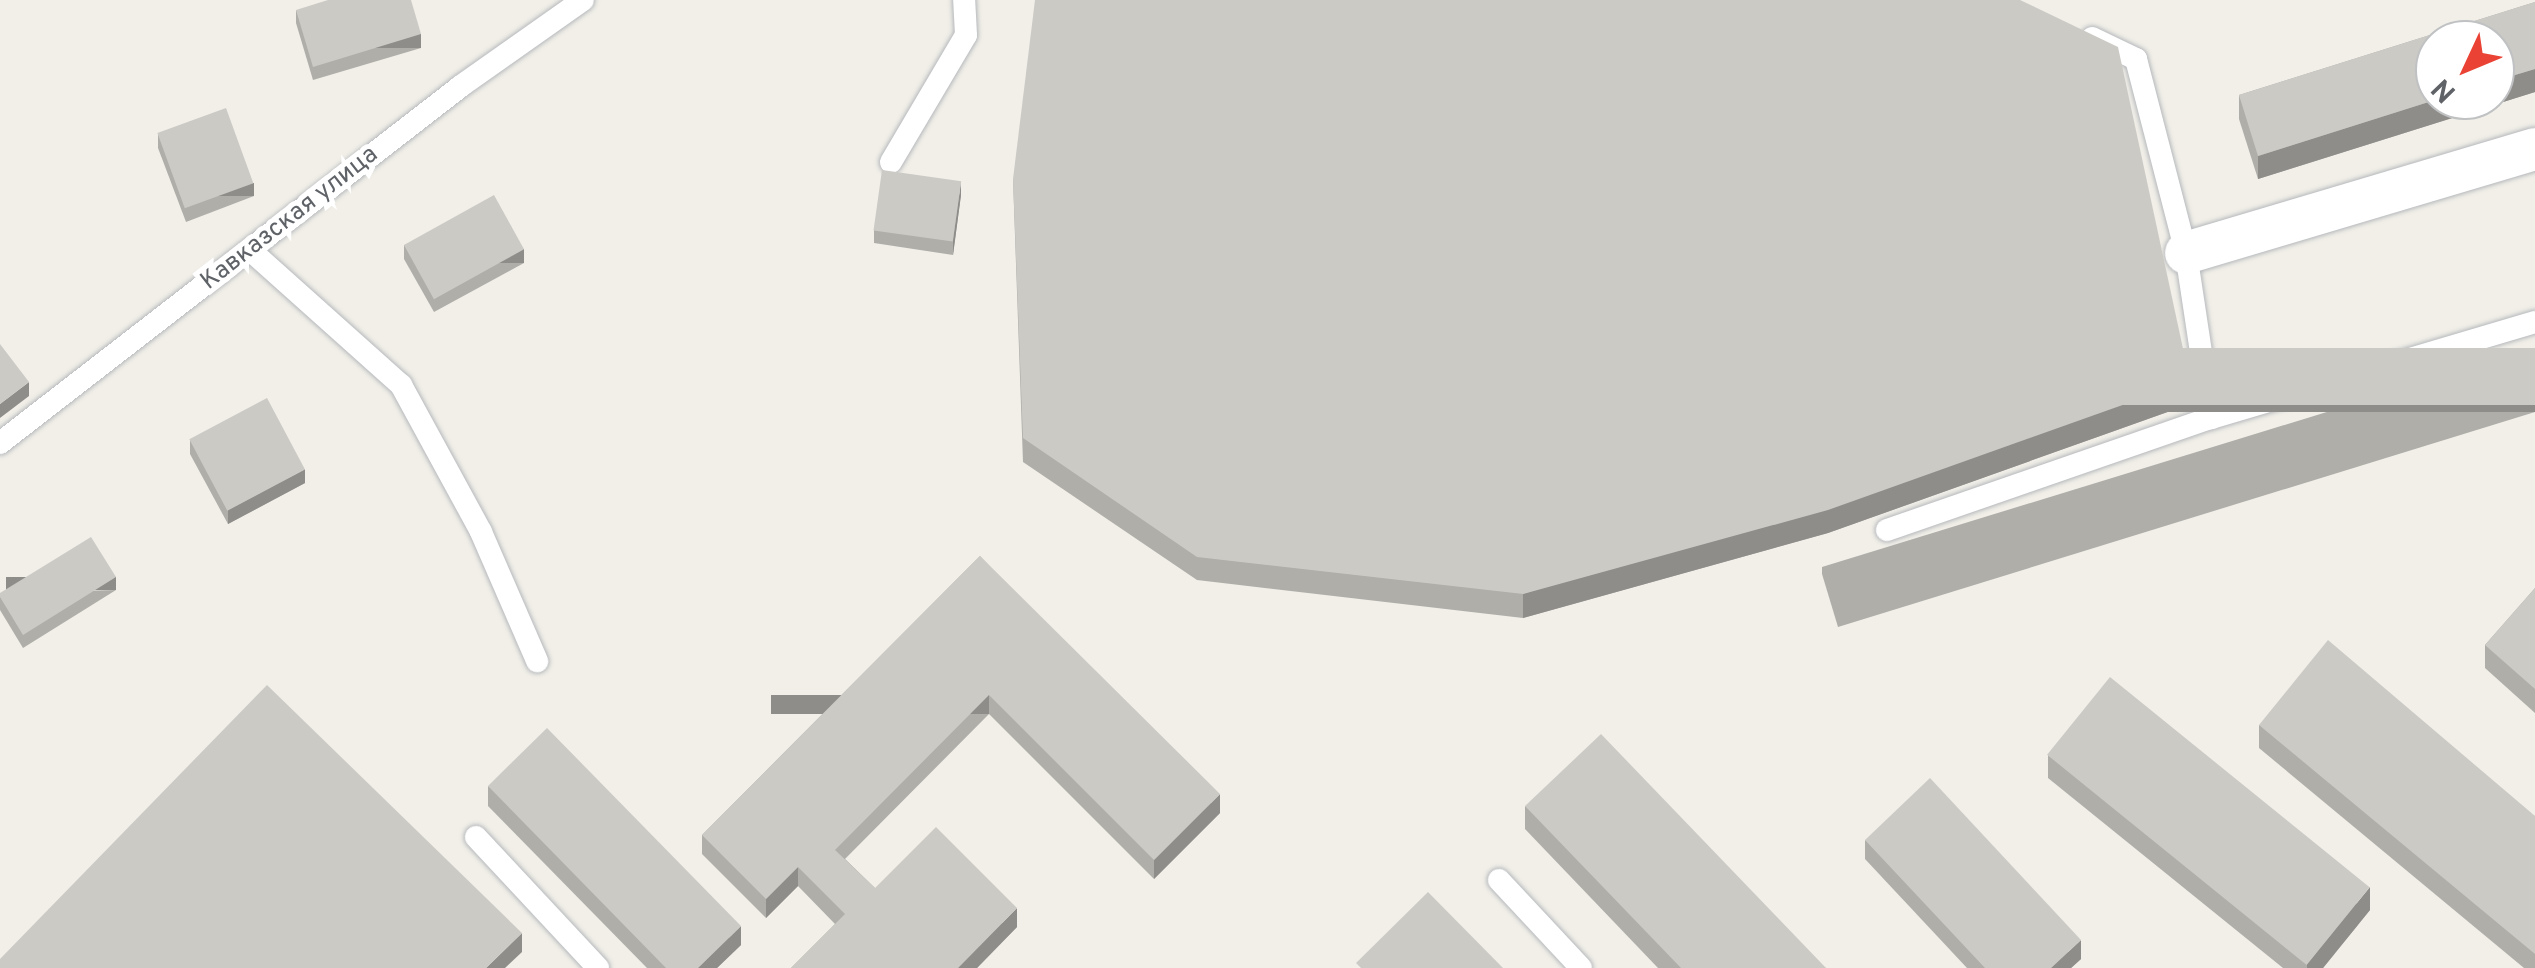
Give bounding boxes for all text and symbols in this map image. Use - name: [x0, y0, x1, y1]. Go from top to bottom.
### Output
- north arrow: [2415, 20, 2515, 120]
- text: N: [2425, 70, 2465, 109]
- street label: Кавказская улица: [195, 141, 385, 297]

